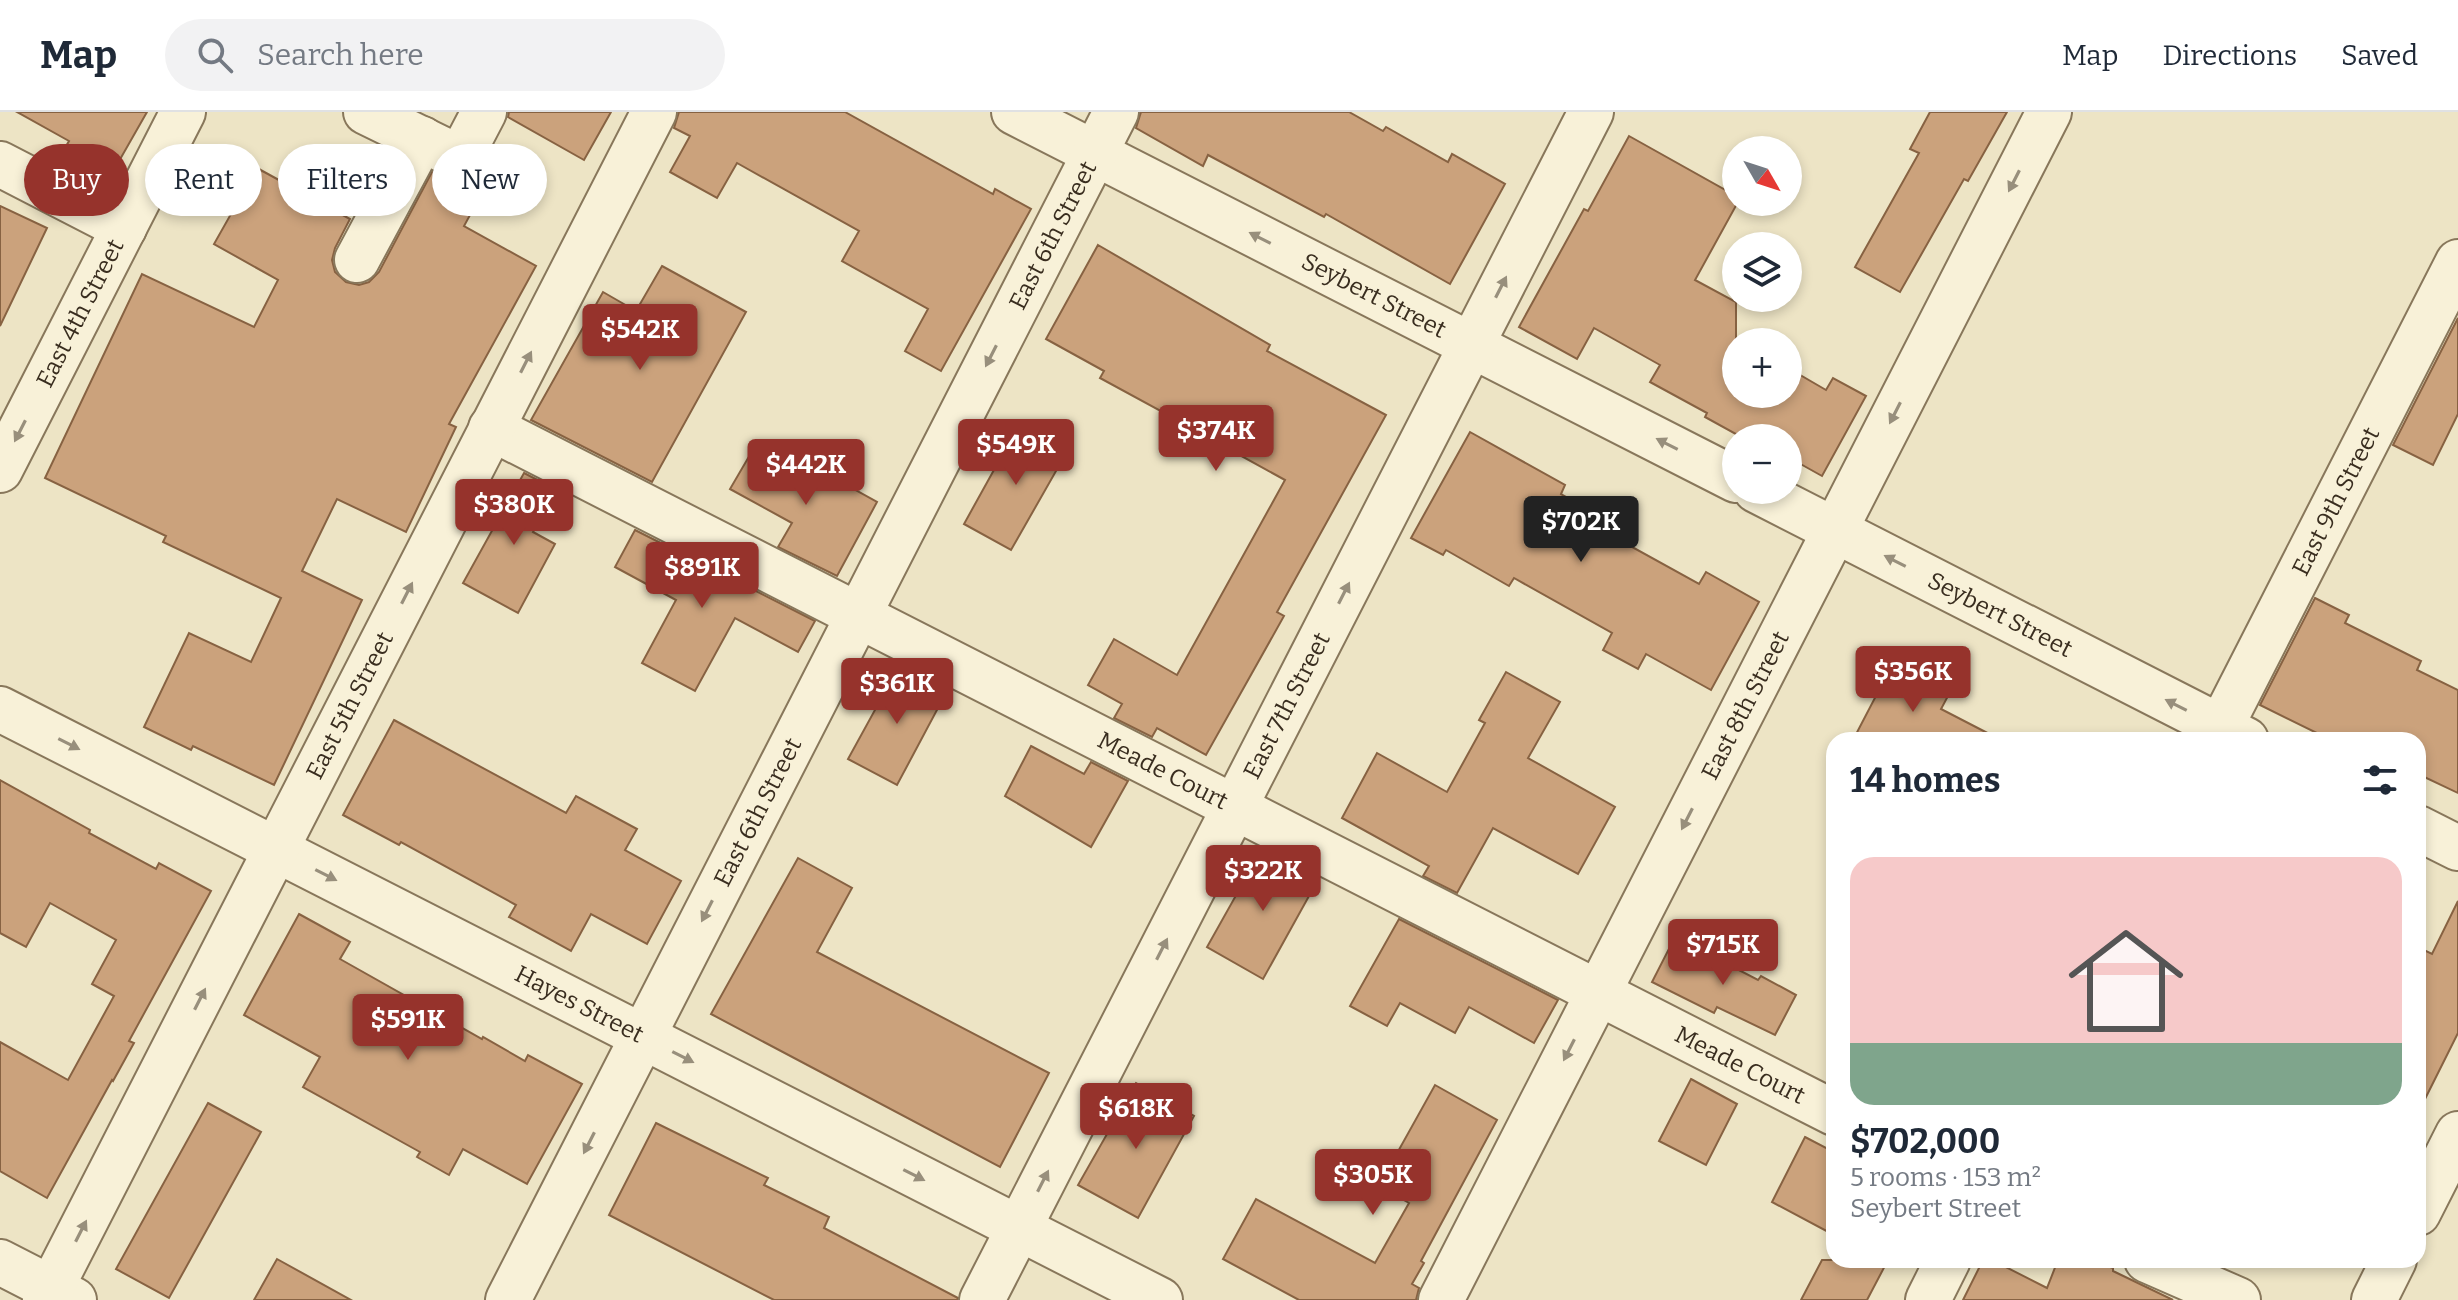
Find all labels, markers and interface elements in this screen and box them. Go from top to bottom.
search box [165,19,725,91]
text: Map [40,32,117,78]
icon: search [193,33,237,77]
text: Search here [257,37,424,73]
text: Map [2062,39,2118,72]
text: Directions [2162,39,2297,72]
text: Saved [2341,39,2418,72]
north arrow [1722,136,1802,216]
map controls [1722,136,1802,504]
chip: Buy [24,144,129,216]
chip: Rent [145,144,262,216]
chip: Filters [278,144,416,216]
chip: New [432,144,547,216]
street label: East 6th Street [1003,156,1103,314]
one-way arrow [2007,170,2020,193]
one-way arrow [1249,231,1272,244]
button: layers [1722,232,1802,312]
street label: East 4th Street [31,234,130,392]
street label: Seybert Street [1297,247,1451,344]
one-way arrow [1493,276,1507,298]
pin: $542K [584,304,696,372]
text: $542K [600,314,680,345]
button: + [1722,328,1802,408]
one-way arrow [985,344,998,367]
one-way arrow [519,350,532,373]
one-way arrow [1889,401,1902,424]
pin: $374K [1160,405,1272,473]
text: $374K [1177,415,1255,446]
one-way arrow [14,419,27,442]
pin: $549K [960,419,1072,487]
street label: East 9th Street [2286,422,2385,580]
button: − [1722,424,1802,504]
text: $549K [976,429,1056,460]
one-way arrow [1655,438,1678,451]
pin: $442K [750,439,862,507]
text: $442K [765,449,847,480]
pin: $380K [458,479,570,547]
text: $380K [473,489,555,520]
pin: $702K [1525,496,1637,564]
text: $702K [1542,506,1620,537]
pin: $891K [646,542,758,610]
text: $891K [664,552,740,583]
one-way arrow [1883,554,1906,568]
street label: Seybert Street [1923,566,2077,663]
one-way arrow [401,582,414,605]
one-way arrow [1338,582,1351,605]
street label: East 8th Street [1696,626,1795,784]
street label: East 5th Street [300,627,399,784]
street label: East 7th Street [1238,627,1336,783]
pin: $356K [1857,646,1969,714]
text: $356K [1874,656,1952,687]
pin: $361K [841,658,953,726]
text: $361K [859,668,935,699]
one-way arrow [2165,698,2188,711]
street label: Meade Court [1093,726,1233,816]
street label: East 6th Street [708,733,807,891]
one-way arrow [58,738,81,751]
icon: filters [2358,758,2402,802]
text: 14 homes [1850,760,2001,801]
one-way arrow [1681,807,1694,830]
pin: $322K [1207,845,1319,913]
text: $322K [1224,855,1302,886]
one-way arrow [315,869,338,882]
one-way arrow [700,900,714,923]
icon: home [2054,909,2198,1053]
pin: $715K [1667,919,1779,987]
text: $715K [1686,929,1760,960]
one-way arrow [1155,938,1169,961]
street label: Hayes Street [510,960,648,1049]
one-way arrow [193,988,206,1011]
pin: $591K [352,994,464,1062]
text: $591K [370,1004,446,1035]
street label: Meade Court [1670,1020,1810,1110]
one-way arrow [1562,1039,1576,1062]
one-way arrow [671,1050,694,1063]
pin: $618K [1080,1083,1192,1151]
text: $618K [1098,1093,1174,1124]
text: $702,000 [1850,1121,2000,1162]
one-way arrow [582,1131,595,1154]
pin: $305K [1317,1149,1429,1217]
text: $305K [1333,1159,1413,1190]
text: 5 rooms · 153 m² [1850,1162,2041,1193]
one-way arrow [903,1168,926,1181]
one-way arrow [1037,1169,1050,1192]
text: Seybert Street [1850,1193,2021,1224]
one-way arrow [74,1219,88,1242]

